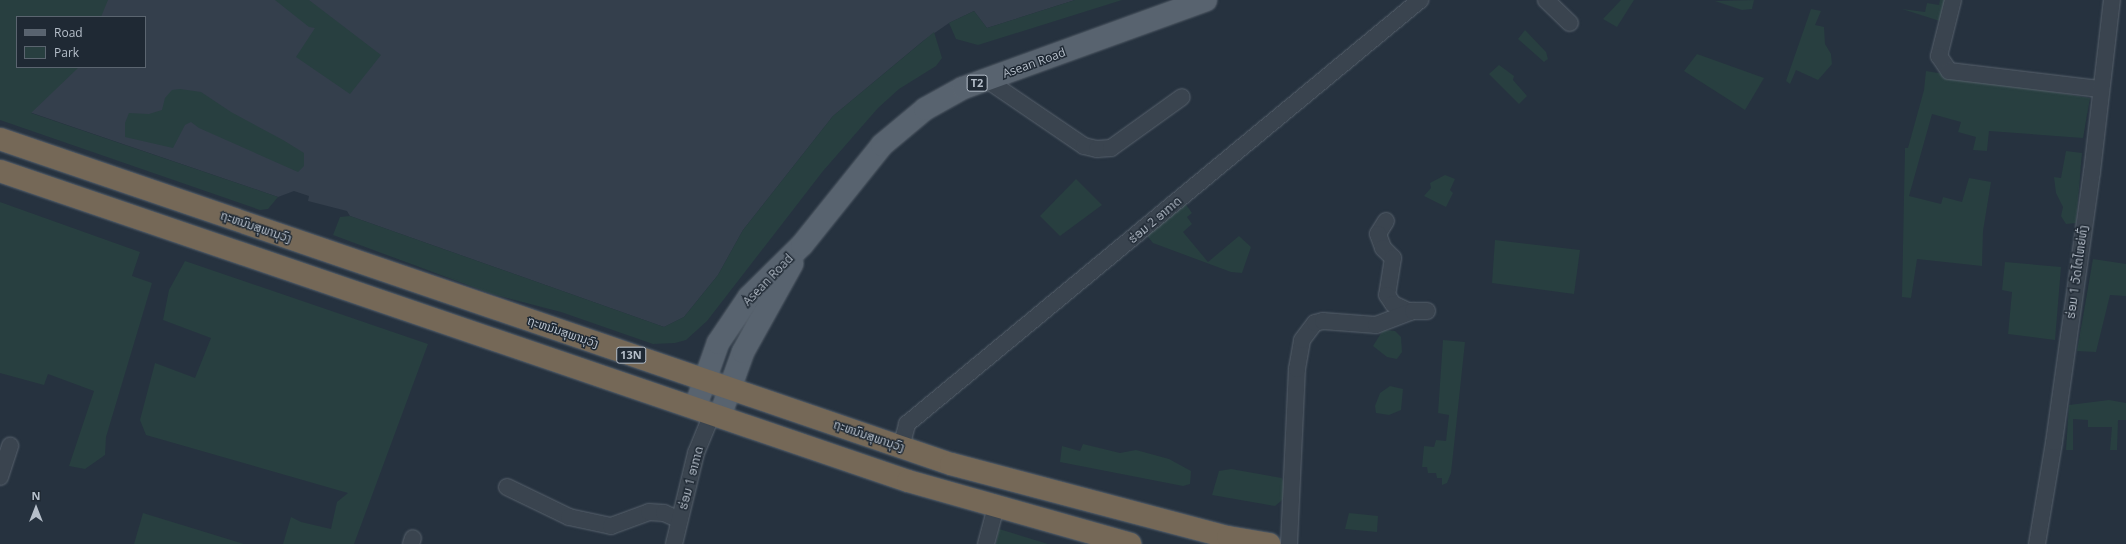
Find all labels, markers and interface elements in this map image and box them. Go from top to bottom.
legend [16,16,146,68]
text: Road [54,24,83,41]
text: Park [54,44,79,61]
street label: Asean Road [1001,45,1067,81]
road number: T2 [966,74,988,92]
street label: ຮ່ອມ 2 ອາກາດ [1125,194,1185,246]
street label: ຖະຫນົນສຸພານຸວົງ [218,208,294,246]
street label: ຮ່ອມ 1 ວັດໄຕໄຫຍ່ທົ່ງ [2063,224,2091,320]
street label: Asean Road [740,251,796,309]
street label: ຖະຫນົນສຸພານຸວົງ [525,313,601,351]
road number: 13N [616,346,646,364]
street label: ຖະຫນົນສຸພານຸວົງ [831,417,907,455]
street label: ຮ່ອມ 1 ອາກາດ [676,445,706,511]
north arrow [16,488,56,528]
text: N [32,488,40,503]

